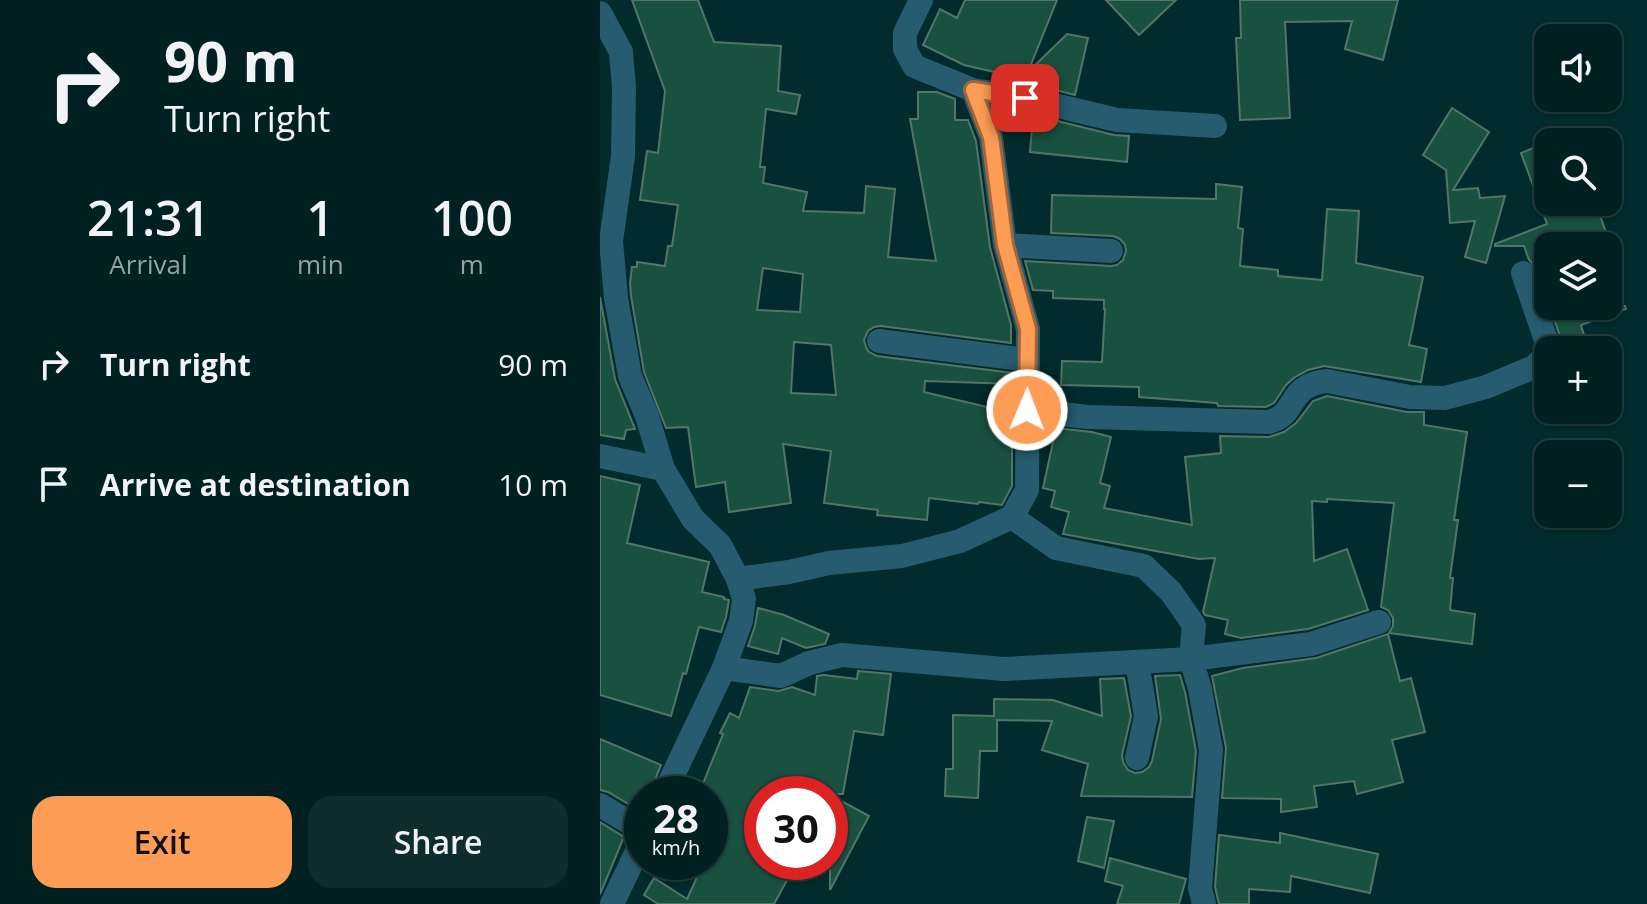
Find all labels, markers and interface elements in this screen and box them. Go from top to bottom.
text: 90 m [164,22,298,98]
map controls [1534,24,1622,528]
button: sound [1534,24,1622,112]
icon: right [32,32,136,136]
pin [991,64,1059,132]
icon: arrive [1003,76,1047,120]
text: Turn right [164,94,330,143]
button: search [1534,128,1622,216]
text: 21:31 [87,185,210,250]
text: 1 [307,185,334,250]
text: 100 [431,185,513,250]
button: layers [1534,232,1622,320]
text: Arrival [109,246,188,282]
text: min [297,246,344,282]
text: m [460,246,484,282]
button: + [1534,336,1622,424]
icon: right [32,342,76,386]
text: Turn right [100,344,251,385]
text: 90 m [498,344,568,385]
position arrow [985,368,1069,452]
button: − [1534,440,1622,528]
icon: arrive [32,462,76,506]
text: Arrive at destination [100,464,411,505]
text: 10 m [498,464,568,505]
speed limit sign: 30 [744,776,848,880]
text: 28 [653,790,699,845]
button: Exit [32,796,292,888]
button: Share [308,796,568,888]
text: km/h [652,834,700,861]

